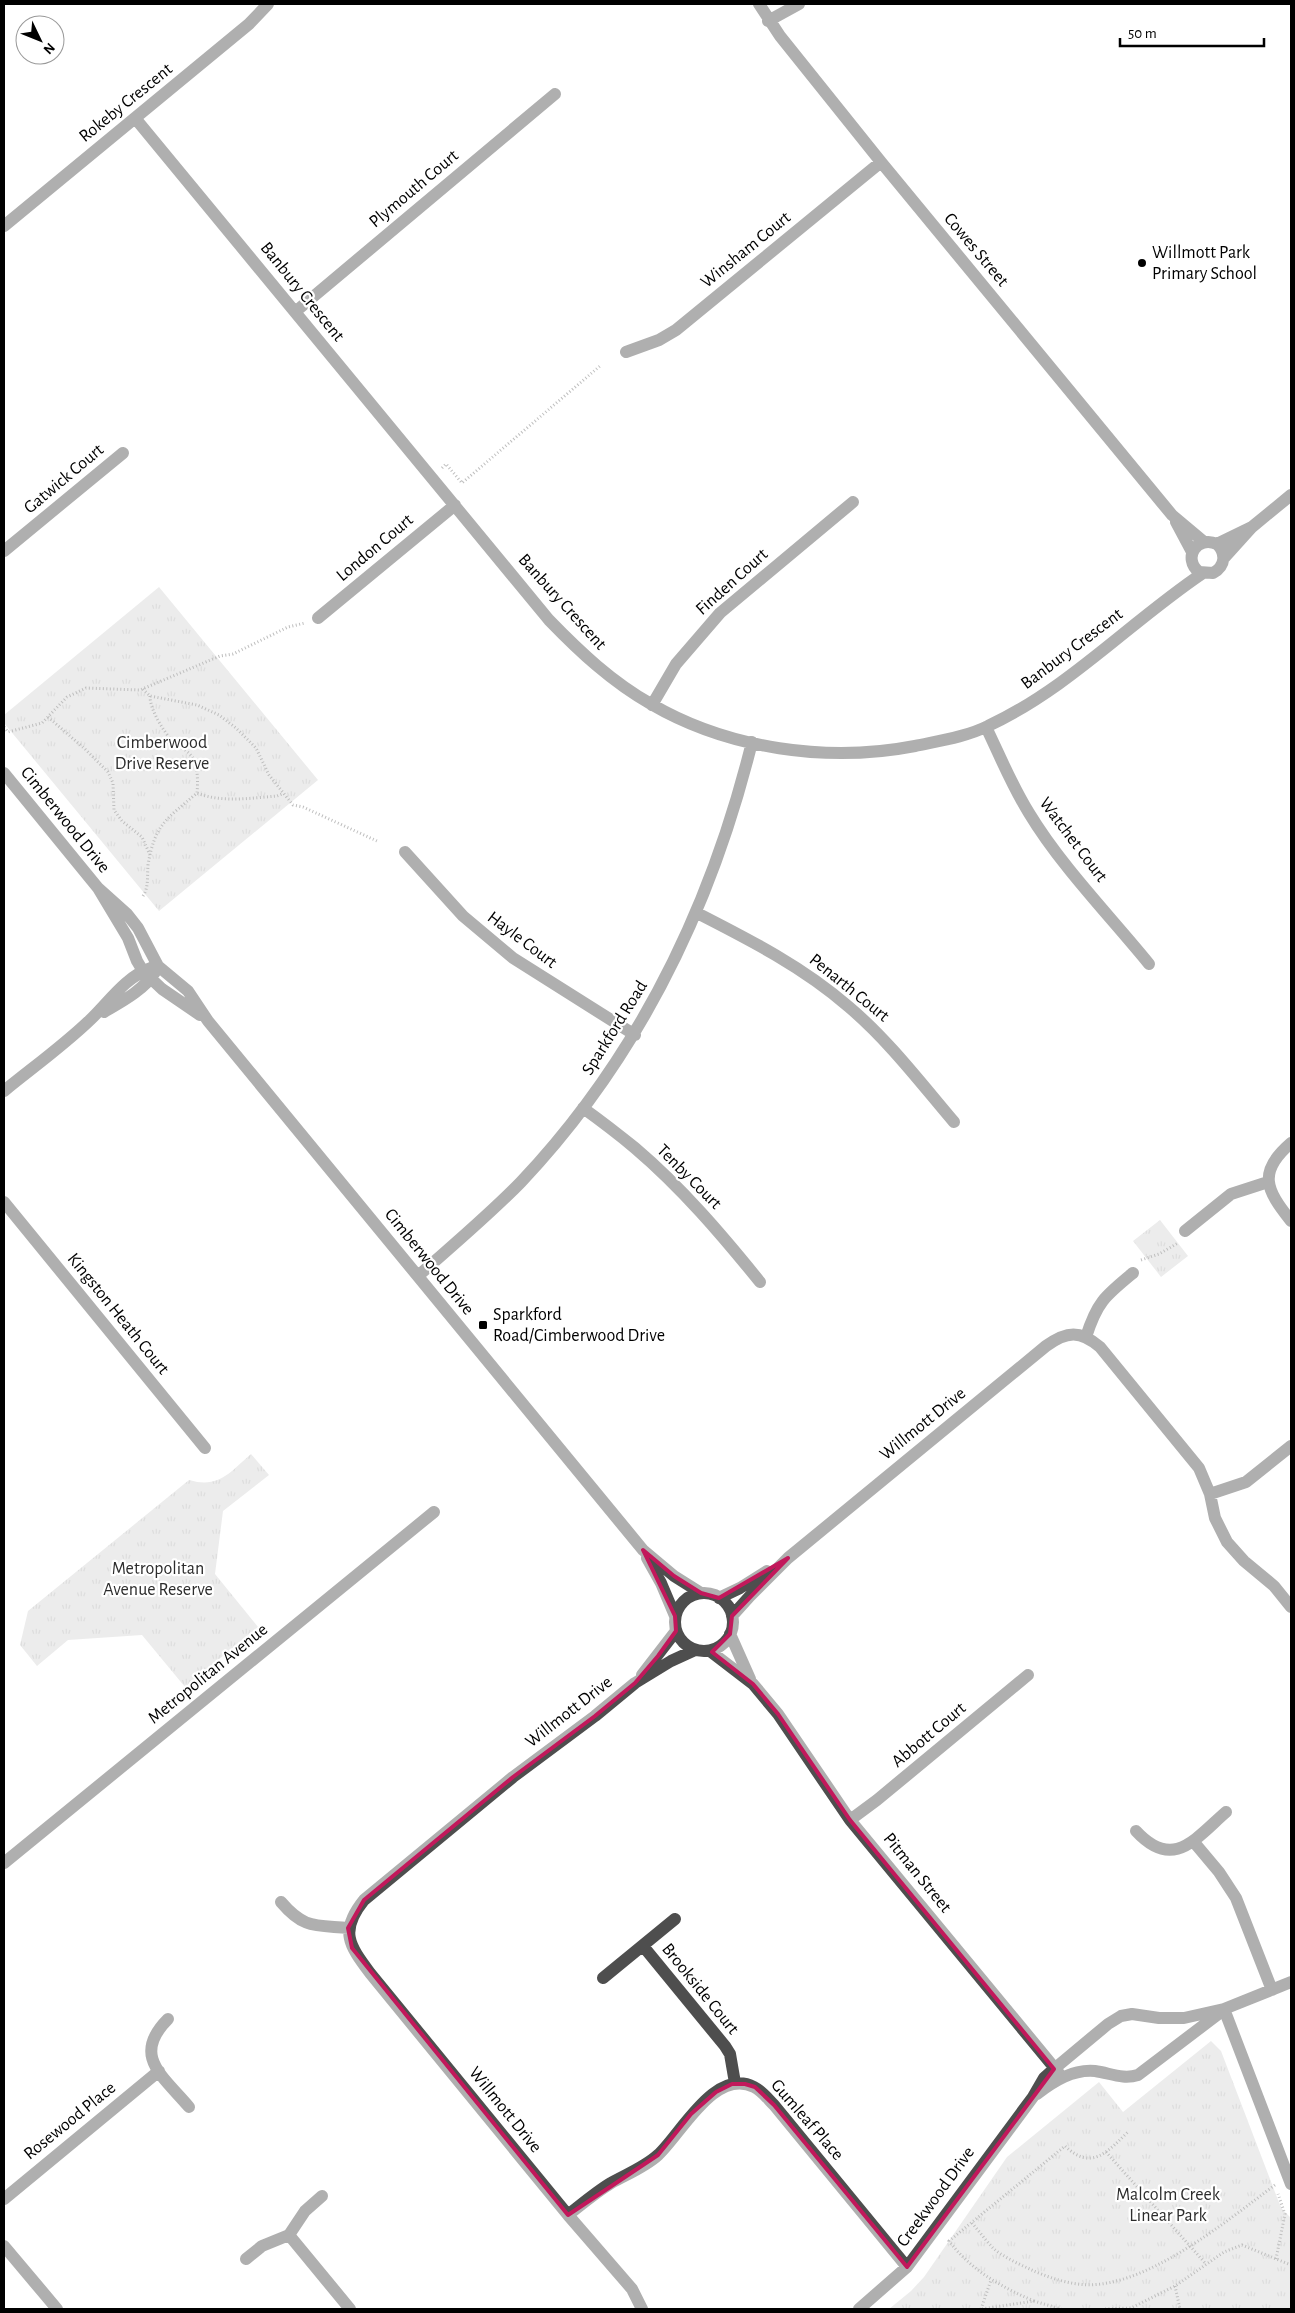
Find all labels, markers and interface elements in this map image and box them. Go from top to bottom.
north arrow [15,15,65,65]
scale bar [1120,15,1264,47]
text: 50 m [1128,26,1157,41]
text: N [40,40,57,57]
street label: Rokeby Crescent [76,60,176,146]
street label: Plymouth Court [366,146,462,231]
street label: Winsham Court [698,208,794,291]
street label: Cowes Street [940,210,1012,290]
street label: Banbury Crescent [257,239,348,345]
place label: Willmott Park Primary School [1152,244,1257,283]
marker: Willmott Park Primary School [1136,257,1148,269]
street label: Gatwick Court [21,441,107,517]
street label: London Court [333,511,417,585]
street label: Finden Court [693,545,772,619]
street label: Banbury Crescent [514,551,610,654]
street label: Banbury Crescent [1018,605,1126,693]
park label: Cimberwood Drive Reserve [115,734,209,773]
street label: Cimberwood Drive [17,763,113,877]
street label: Watchet Court [1036,794,1111,886]
street label: Hayle Court [484,908,560,972]
street label: Penarth Court [806,951,892,1026]
street label: Sparkford Road [579,978,651,1078]
street label: Tenby Court [653,1141,725,1213]
street label: Cimberwood Drive [381,1205,477,1319]
street label: Kingston Heath Court [64,1250,172,1378]
place label: Sparkford Road/Cimberwood Drive [493,1306,665,1345]
marker: Sparkford Road/Cimberwood Drive [477,1319,489,1331]
street label: Willmott Drive [877,1384,969,1464]
park label: Metropolitan Avenue Reserve [103,1560,213,1599]
street label: Metropolitan Avenue [145,1620,271,1728]
street label: Willmott Drive [522,1673,616,1751]
street label: Abbott Court [889,1699,970,1771]
street label: Pitman Street [880,1830,955,1916]
street label: Brookside Court [658,1940,742,2038]
street label: Willmott Drive [465,2064,545,2156]
street label: Gumleaf Place [767,2076,847,2164]
street label: Rosewood Place [21,2079,119,2163]
street label: Creekwood Drive [894,2144,978,2250]
park label: Malcolm Creek Linear Park [1116,2186,1221,2225]

